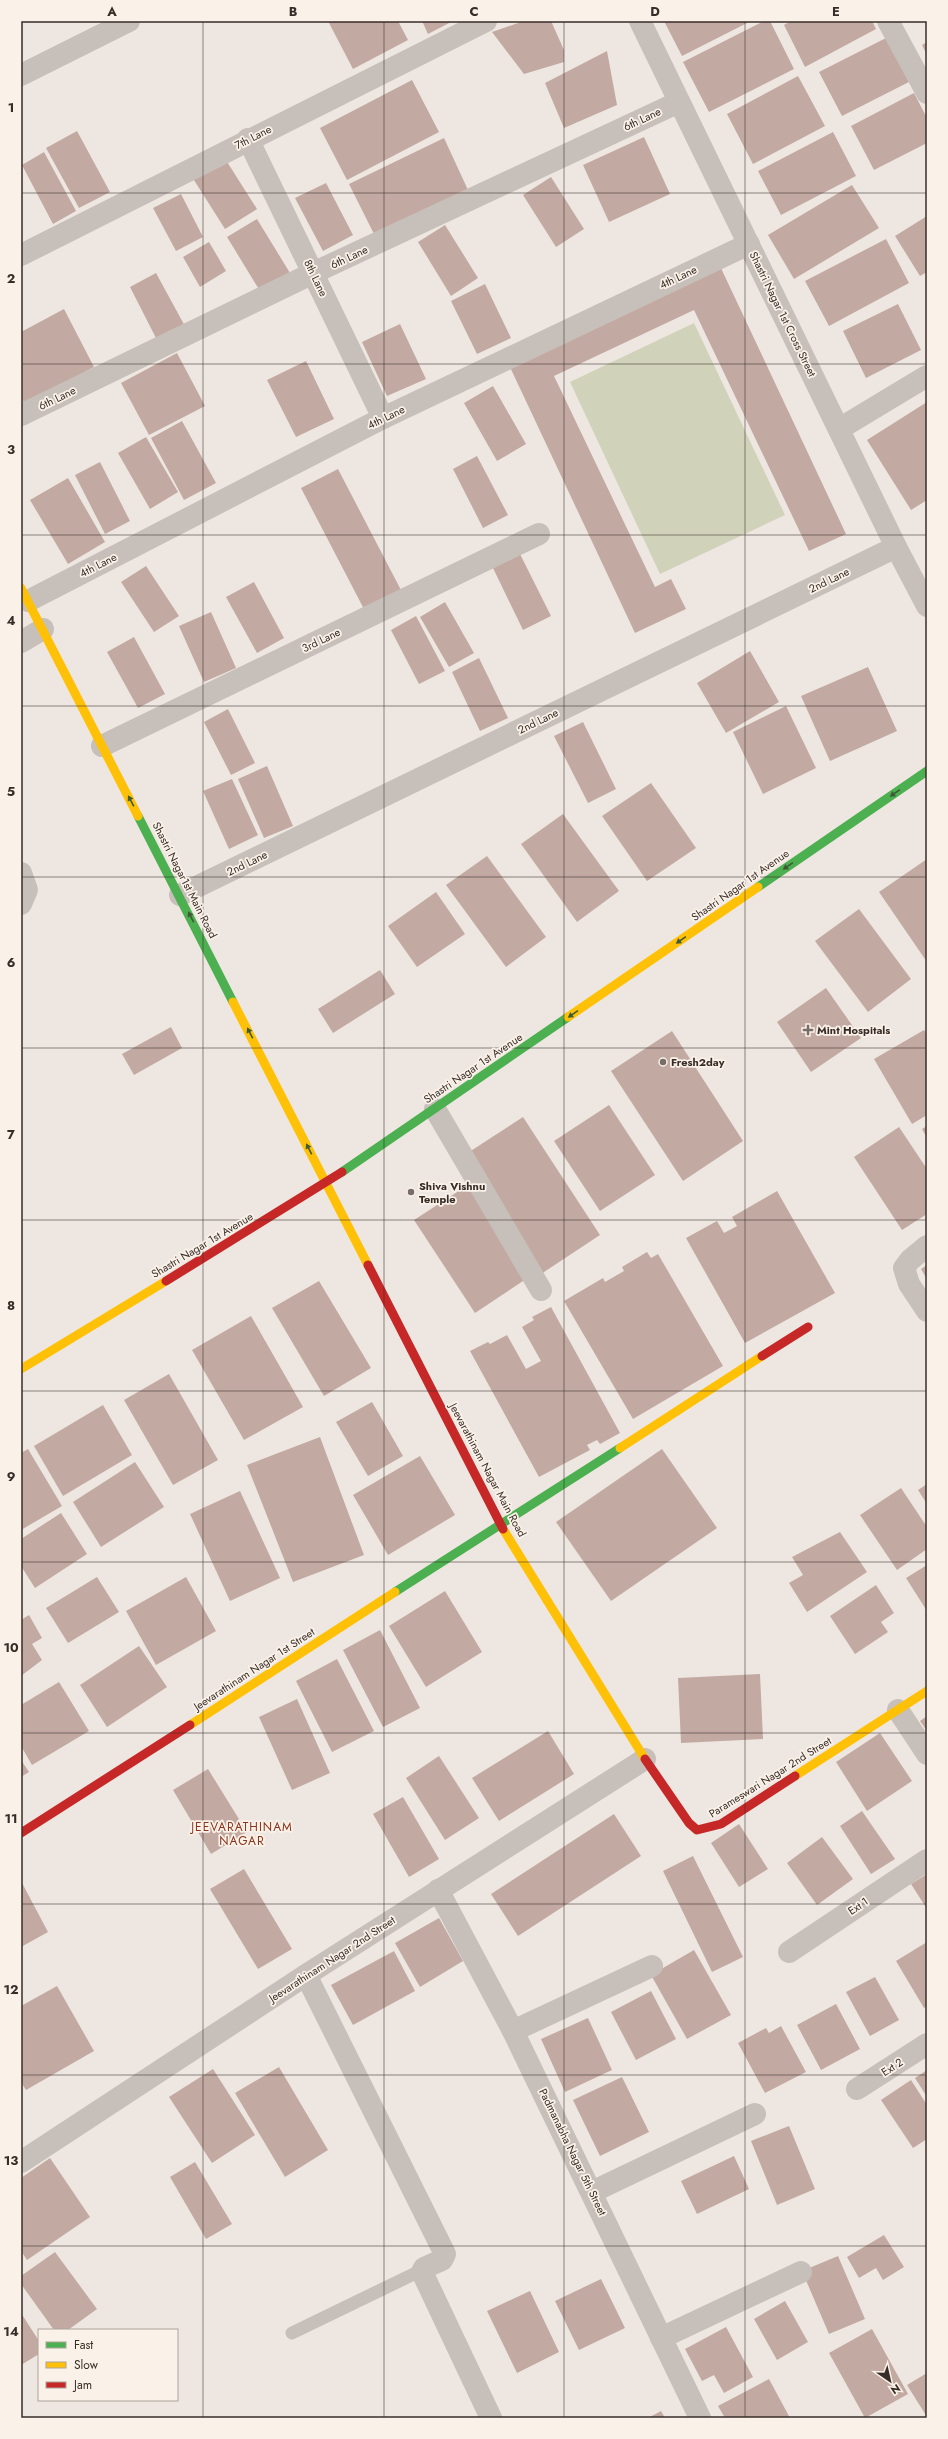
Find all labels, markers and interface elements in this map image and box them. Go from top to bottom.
text: A [106,2,117,21]
text: B [289,2,298,21]
text: C [469,2,479,21]
text: D [650,2,660,21]
text: E [832,2,840,21]
text: 1 [8,98,14,117]
street label: 6th Lane [621,103,664,135]
street label: 7th Lane [232,121,274,153]
street label: 6th Lane [328,241,371,273]
street label: Shastri Nagar 1st Cross Street [746,249,820,380]
street label: 8th Lane [300,257,332,300]
street label: 4th Lane [657,261,700,293]
text: 2 [7,269,15,288]
street label: 6th Lane [36,382,79,414]
street label: 4th Lane [365,401,408,433]
text: 3 [7,440,15,459]
street label: 4th Lane [77,549,120,581]
street label: 2nd Lane [806,563,852,597]
text: 4 [6,611,16,630]
street label: 3rd Lane [299,624,343,656]
street label: 2nd Lane [515,704,561,738]
text: 5 [7,782,15,801]
one-way arrow [890,789,900,797]
one-way arrow [128,796,134,807]
street label: Shastri Nagar1st Main Road [149,819,221,941]
street label: Shastri Nagar 1st Avenue [688,845,792,925]
street label: 2nd Lane [224,846,270,880]
one-way arrow [782,862,793,870]
one-way arrow [188,911,194,923]
one-way arrow [675,936,686,944]
text: 6 [7,953,16,972]
one-way arrow [568,1010,579,1018]
place label: Mint Hospitals [817,1022,890,1038]
marker: Mint Hospitals [802,1024,814,1036]
one-way arrow [247,1027,253,1038]
street label: Shastri Nagar 1st Avenue [420,1029,526,1107]
place label: Fresh2day [671,1054,725,1070]
marker: Fresh2day [658,1057,668,1067]
text: 7 [7,1125,15,1144]
one-way arrow [306,1143,312,1154]
place label: Shiva Vishnu Temple [419,1178,485,1207]
marker: Shiva Vishnu Temple [406,1187,416,1197]
street label: Shastri Nagar 1st Avenue [148,1208,256,1282]
text: 8 [7,1296,15,1315]
street label: Jeevarathinam Nagar Main Road [445,1398,530,1540]
text: 9 [7,1467,16,1486]
street label: Jeevarathinam Nagar 1st Street [189,1624,318,1715]
text: 10 [3,1638,19,1657]
street label: Parameswari Nagar 2nd Street [706,1732,835,1821]
text: 11 [4,1809,18,1828]
district label: JEEVARATHINAM NAGAR [189,1818,293,1850]
street label: Ext 1 [845,1893,871,1919]
street label: Jeevarathinam Nagar 2nd Street [264,1912,399,2007]
text: 12 [3,1980,19,1999]
street label: Ext 2 [878,2054,906,2080]
street label: Padmanabha Nagar 5th Street [535,2086,611,2218]
text: 13 [4,2151,18,2170]
text: 14 [3,2322,19,2341]
legend [38,2329,178,2401]
text: Fast [74,2336,93,2354]
text: Slow [74,2356,99,2374]
north arrow [870,2361,910,2401]
text: Jam [72,2376,92,2394]
text: N [887,2380,904,2398]

